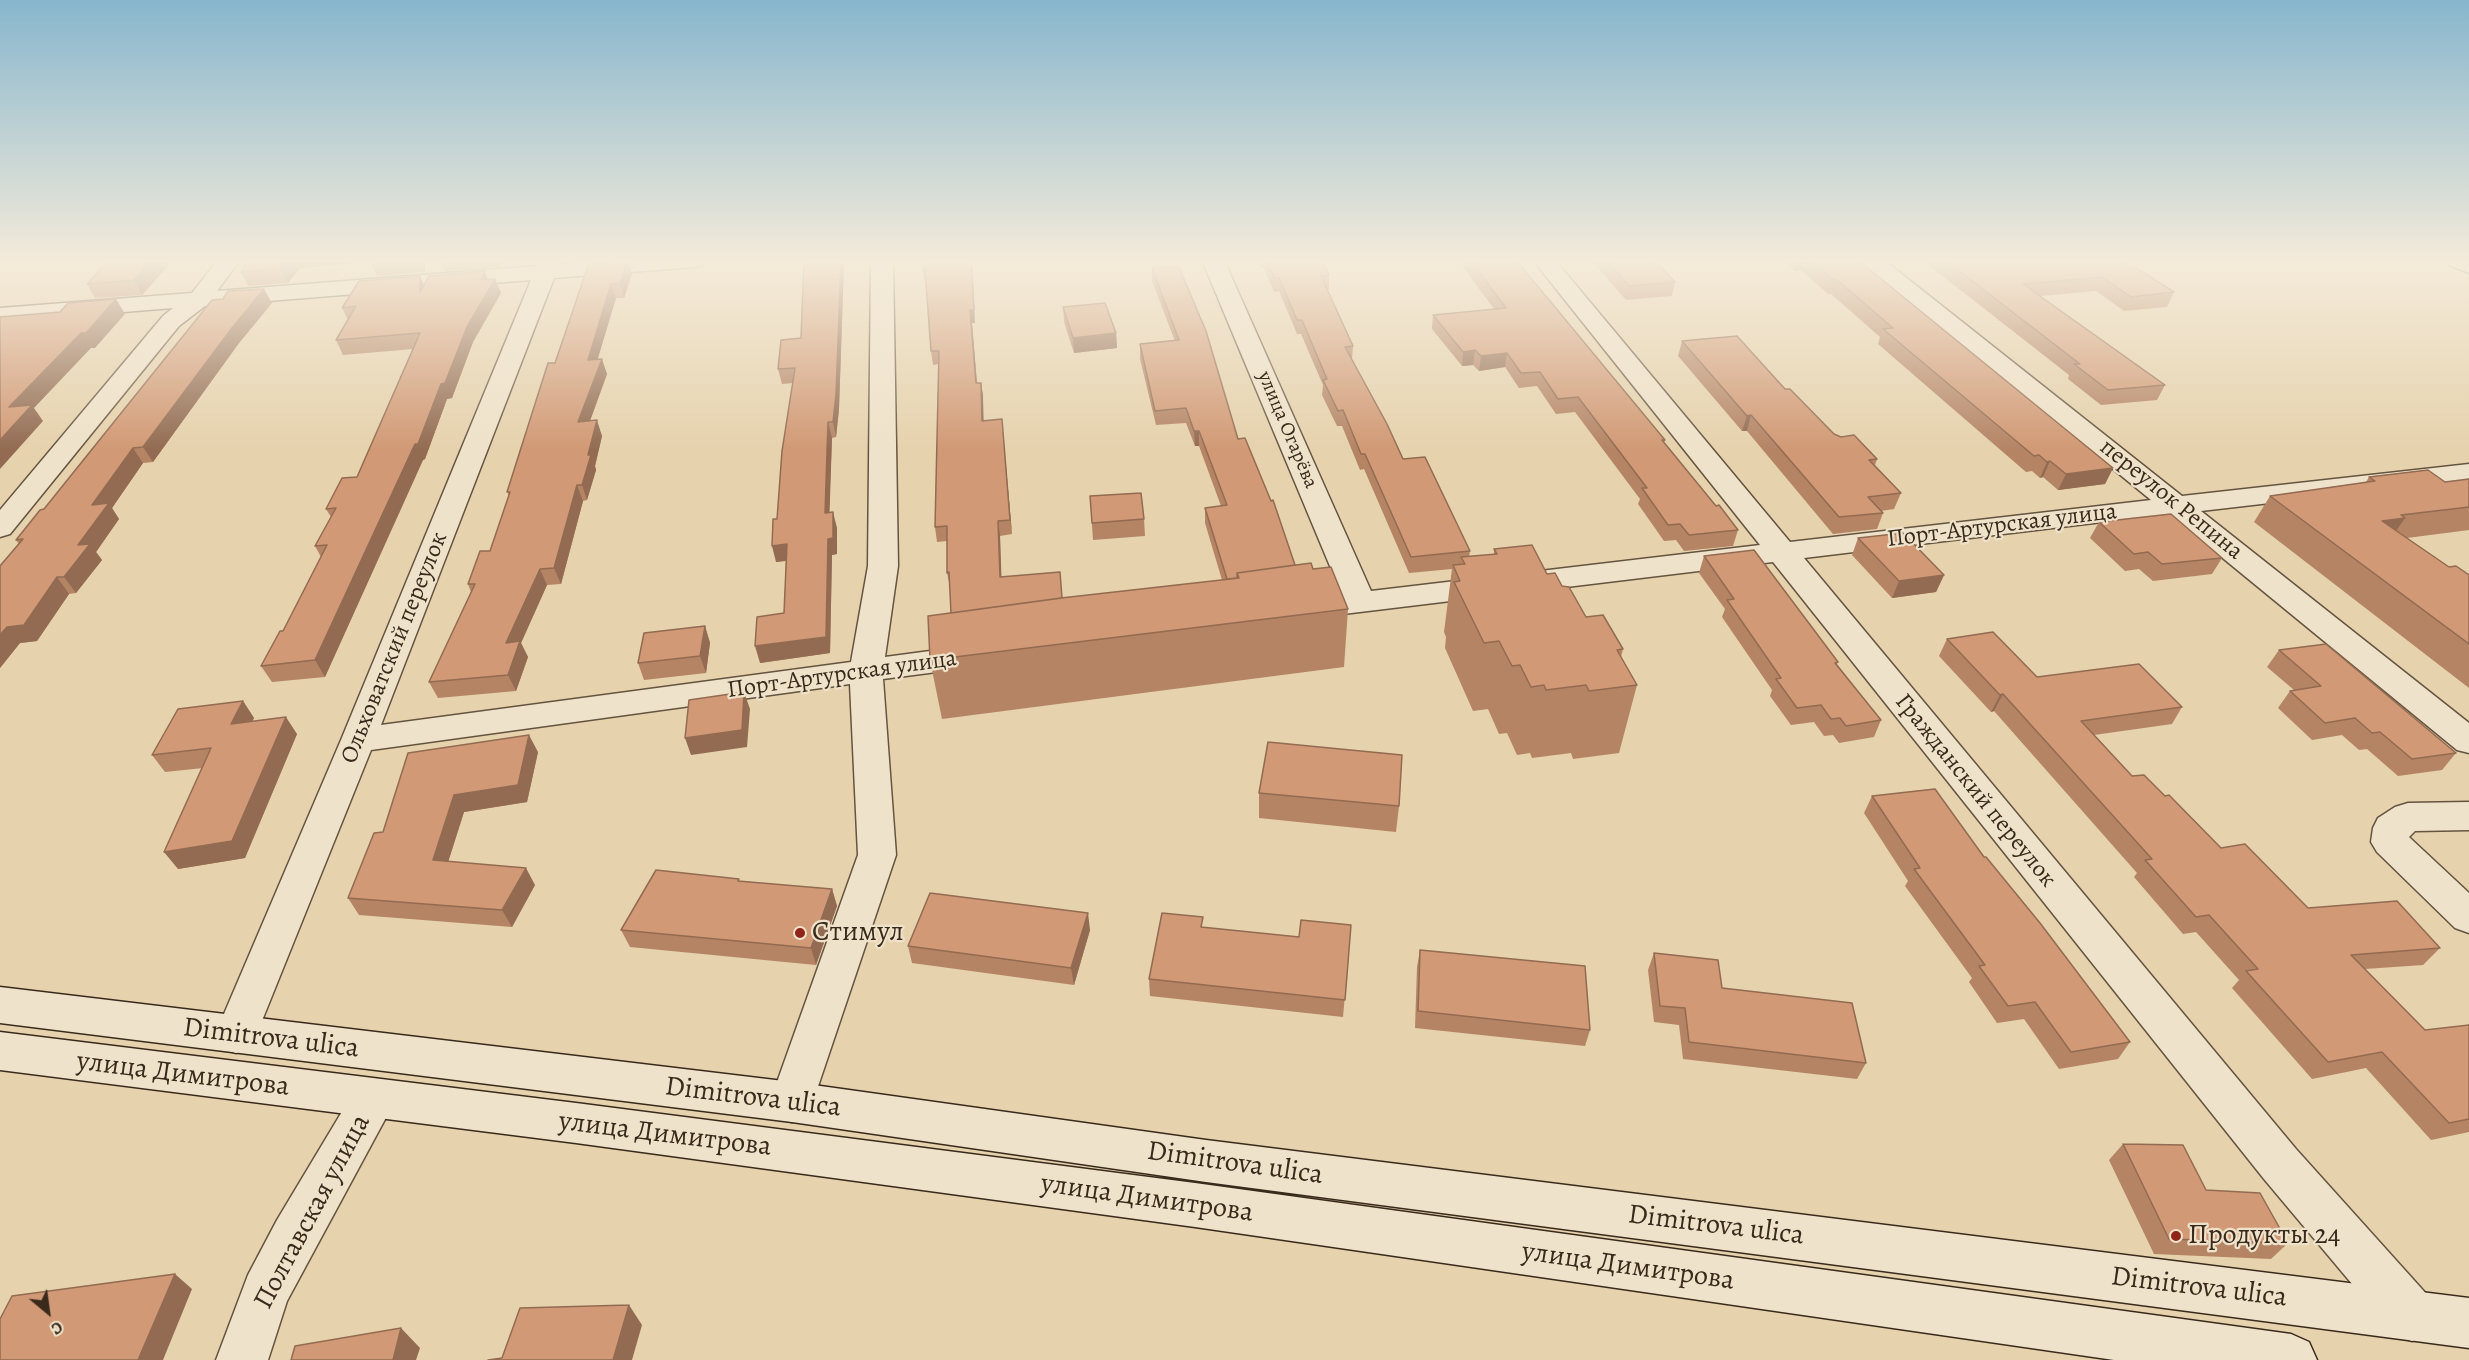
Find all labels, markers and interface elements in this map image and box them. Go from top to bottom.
street label: улица Огарёва [1252,368,1322,492]
street label: переулок Репина [2094,433,2248,567]
street label: Порт-Артурская улица [1885,498,2119,554]
street label: Ольховатский переулок [335,528,455,768]
street label: Порт-Артурская улица [725,645,959,705]
street label: Гражданский переулок [1888,688,2062,894]
place label: Стимул [812,916,904,950]
marker: Стимул [793,926,807,940]
street label: Dimitrova ulica [181,1012,361,1066]
street label: улица Димитрова [75,1045,291,1105]
street label: Dimitrova ulica [663,1071,843,1125]
street label: улица Димитрова [557,1105,773,1165]
street label: Полтавская улица [248,1109,378,1315]
street label: Dimitrova ulica [1145,1135,1325,1193]
street label: улица Димитрова [1039,1167,1255,1231]
street label: Dimitrova ulica [1626,1199,1806,1253]
place label: Продукты 24 [2188,1219,2340,1253]
marker: Продукты 24 [2169,1229,2183,1243]
street label: улица Димитрова [1520,1235,1736,1299]
street label: Dimitrova ulica [2109,1261,2289,1315]
north arrow [18,1282,78,1342]
text: С [47,1316,66,1340]

